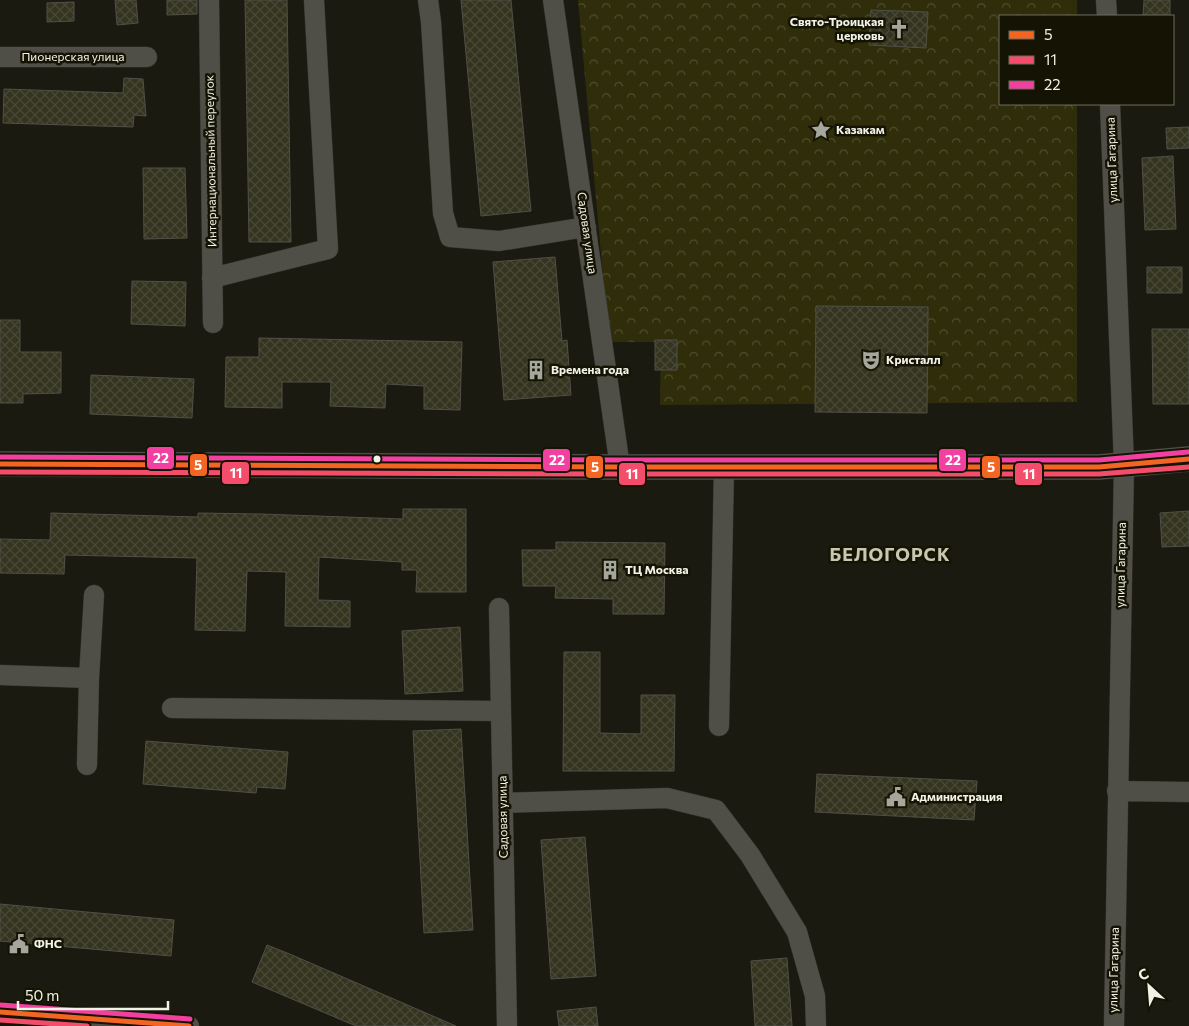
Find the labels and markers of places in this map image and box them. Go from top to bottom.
place label: Свято-Троицкая церковь [790,14,885,42]
church icon: Свято-Троицкая церковь [888,18,910,40]
place icon: Казакам [810,119,832,141]
place label: Казакам [836,122,885,136]
theatre icon: Кристалл [860,349,882,371]
place label: Кристалл [886,352,941,366]
building icon: Времена года [525,359,547,381]
place label: Времена года [551,362,629,376]
unlabelled marker [372,454,382,464]
building icon: ТЦ Москва [599,559,621,581]
place label: ТЦ Москва [625,562,689,576]
public building icon: Администрация [885,786,907,808]
place label: Администрация [911,789,1003,803]
public building icon: ФНС [8,933,30,955]
place label: ФНС [34,936,62,950]

